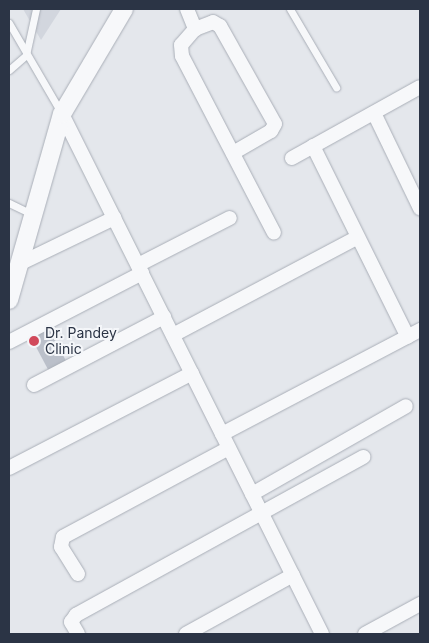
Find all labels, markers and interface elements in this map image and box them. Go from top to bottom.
place label: Dr. Pandey Clinic [45,325,117,358]
marker: Dr. Pandey Clinic [27,334,41,348]

